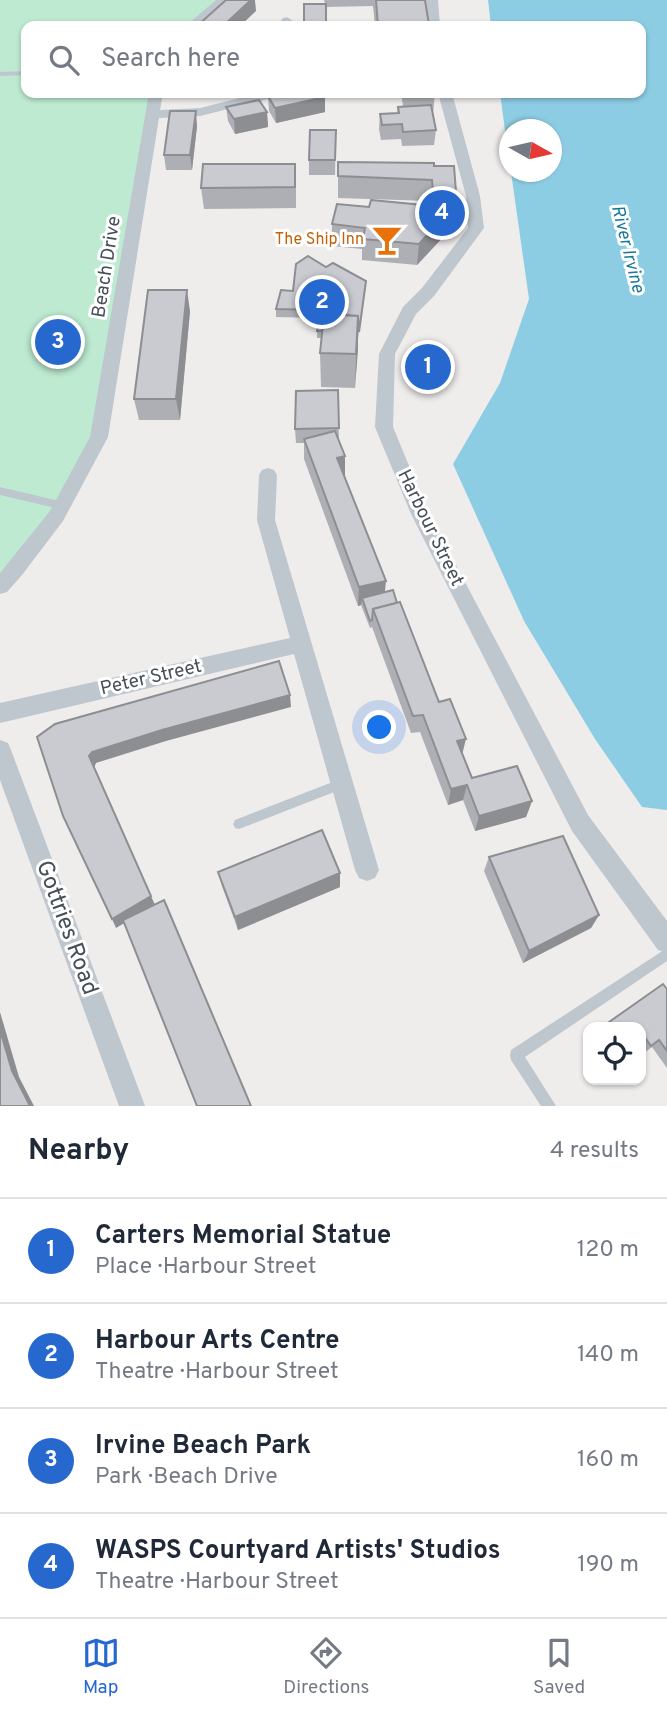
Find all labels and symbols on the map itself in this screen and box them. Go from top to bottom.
north arrow [499,119,562,182]
pin: 4 [419,187,465,239]
water label: River Irvine [605,203,649,296]
street label: Beach Drive [87,214,127,320]
bar icon: The Ship Inn [370,223,404,257]
place label: The Ship Inn [275,230,364,250]
pin: 2 [299,276,345,328]
pin: 3 [35,316,81,368]
pin: 1 [405,341,451,393]
street label: Harbour Street [391,466,469,590]
street label: Peter Street [98,655,204,701]
your location [362,710,396,744]
street label: Gottries Road [28,857,104,999]

